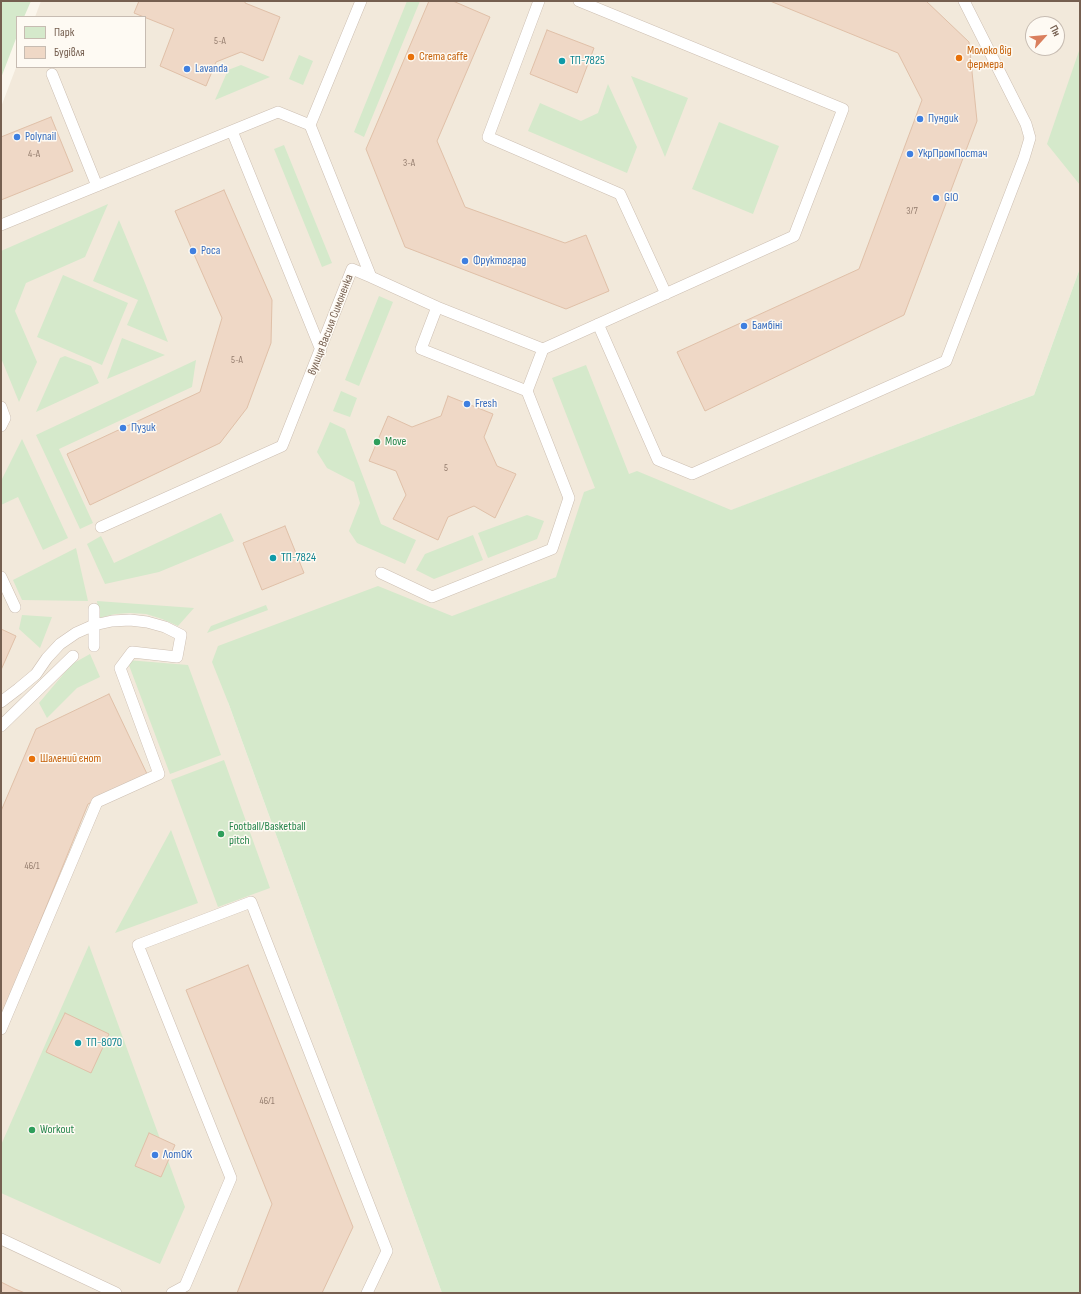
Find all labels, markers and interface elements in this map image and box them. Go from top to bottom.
legend [16,16,146,68]
north arrow [1025,16,1065,56]
text: Пн [1047,23,1063,38]
text: Парк [54,25,74,40]
house number: 5-А [214,35,226,47]
place label: Молоко від фермера [967,44,1012,72]
text: Будівля [54,45,85,60]
place label: Crema caffe [419,50,468,64]
marker: Crema caffe [406,52,416,62]
marker: Молоко від фермера [954,53,964,63]
place label: ТП-7825 [570,54,605,68]
marker: ТП-7825 [557,56,567,66]
place label: Lavanda [195,62,228,76]
marker: Lavanda [182,64,192,74]
place label: Пундик [928,112,958,126]
marker: Пундик [915,114,925,124]
place label: Polynail [25,130,56,144]
marker: Polynail [12,132,22,142]
place label: УкрПромПостач [918,147,987,161]
house number: 4-А [28,148,40,160]
marker: УкрПромПостач [905,149,915,159]
house number: 3-А [403,157,415,169]
place label: GIO [944,191,958,205]
marker: GIO [931,193,941,203]
house number: 3/7 [906,205,918,217]
place label: Роса [201,244,220,258]
marker: Роса [188,246,198,256]
place label: Фруктоград [473,254,526,268]
marker: Фруктоград [460,256,470,266]
street label: вулиця Василя Симоненка [305,273,357,377]
place label: Бамбіні [752,319,782,333]
marker: Бамбіні [739,321,749,331]
house number: 5-А [231,354,243,366]
place label: Fresh [475,397,497,411]
marker: Fresh [462,399,472,409]
place label: Пузик [131,421,156,435]
marker: Пузик [118,423,128,433]
place label: Move [385,435,406,449]
marker: Move [372,437,382,447]
house number: 5 [444,462,448,474]
place label: ТП-7824 [281,551,316,565]
marker: ТП-7824 [268,553,278,563]
place label: Шалений єнот [40,752,101,766]
marker: Шалений єнот [27,754,37,764]
place label: Football/Basketball pitch [229,820,306,848]
marker: Football/Basketball pitch [216,829,226,839]
house number: 46/1 [25,860,39,872]
place label: ТП-8070 [86,1036,122,1050]
marker: ТП-8070 [73,1038,83,1048]
house number: 46/1 [260,1095,274,1107]
place label: Workout [40,1123,74,1137]
marker: Workout [27,1125,37,1135]
place label: ЛотОК [163,1148,192,1162]
marker: ЛотОК [150,1150,160,1160]

